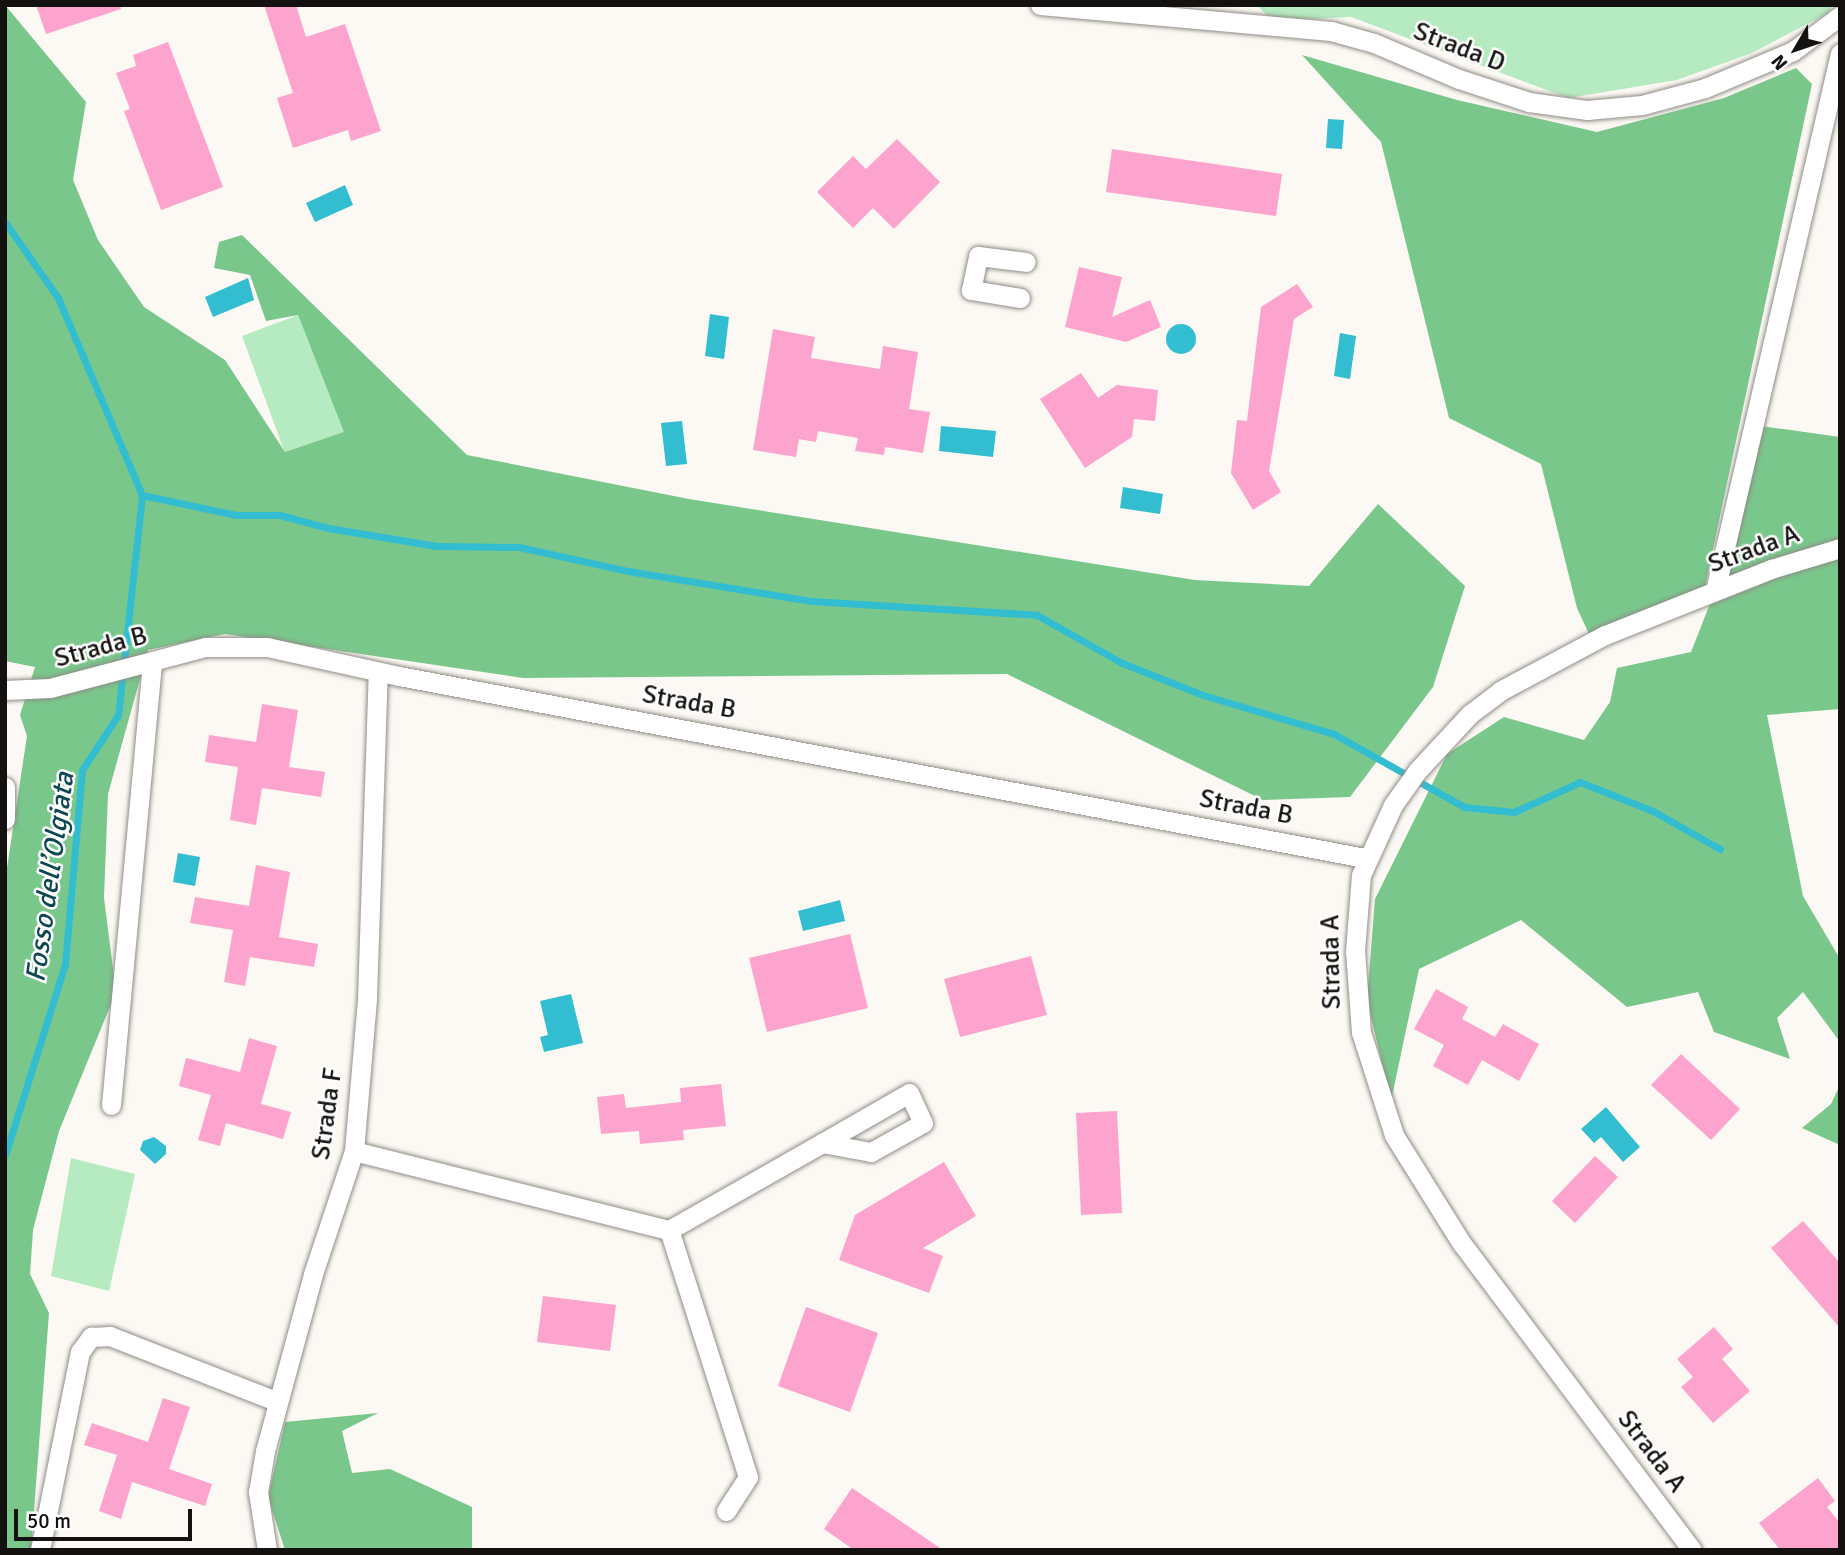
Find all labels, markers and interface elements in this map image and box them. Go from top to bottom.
north arrow [1761,14,1831,84]
street label: Strada D [1409,16,1509,80]
text: N [1766,50,1793,75]
street label: Strada A [1704,519,1804,581]
street label: Strada B [51,621,151,675]
street label: Strada B [640,679,738,727]
water label: Fosso dell’Olgiata [19,770,81,984]
street label: Strada B [1197,784,1295,832]
street label: Strada A [1316,914,1348,1010]
street label: Strada F [306,1066,350,1162]
street label: Strada A [1610,1405,1692,1499]
scale bar [18,1496,196,1540]
text: 50 m [27,1508,71,1534]

